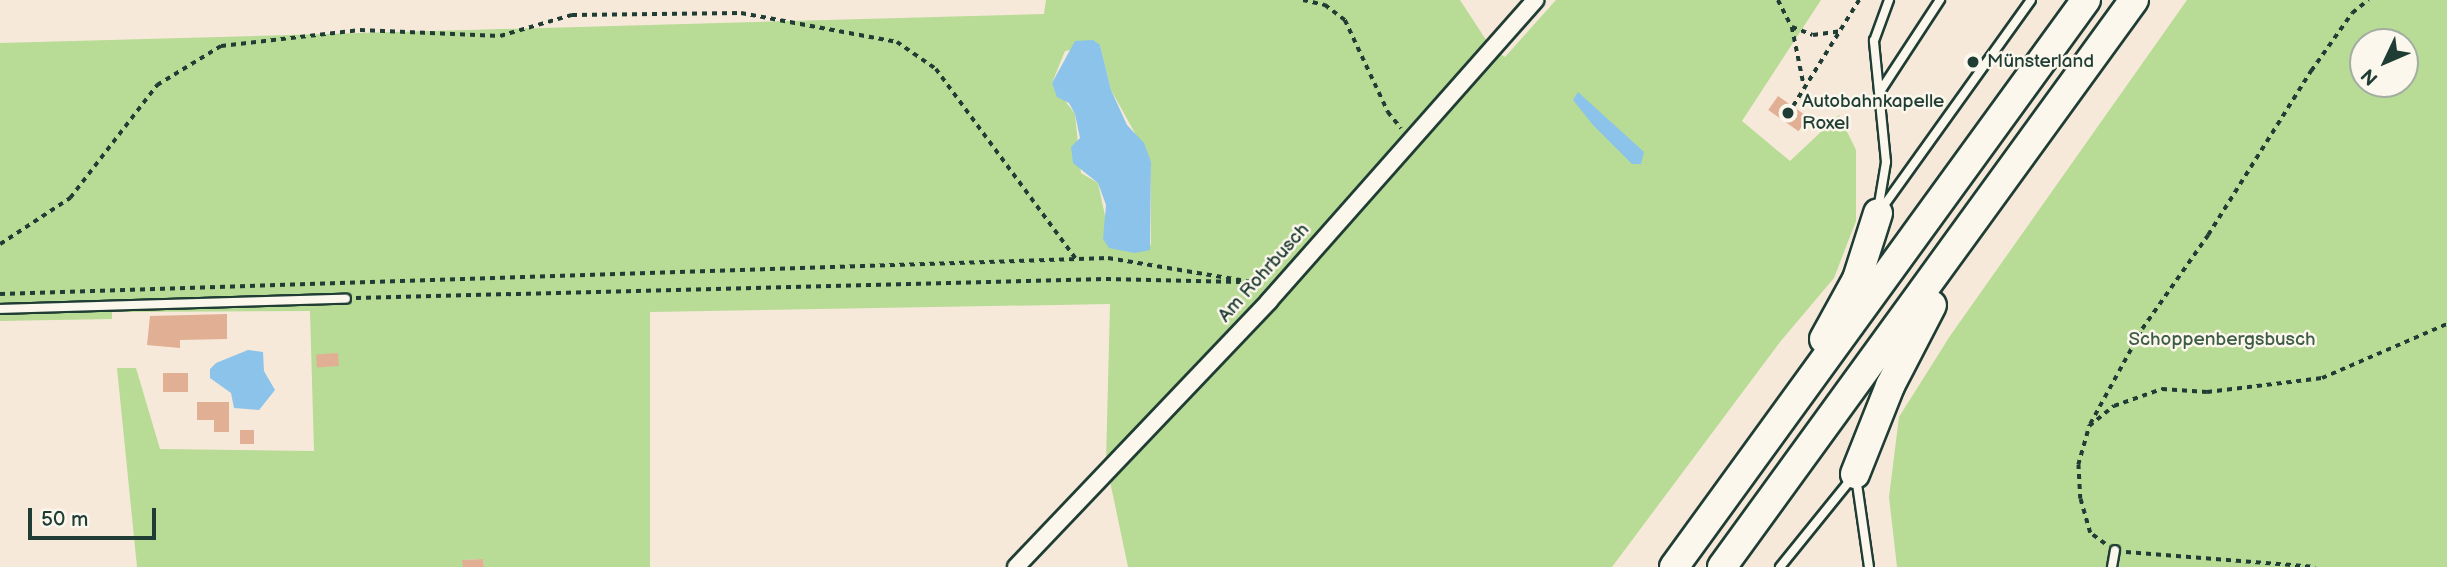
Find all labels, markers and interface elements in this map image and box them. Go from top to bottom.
north arrow [2349,28,2419,98]
place label: Münsterland [1987,51,2094,73]
marker: Münsterland [1965,54,1981,70]
text: N [2357,63,2383,90]
place label: Autobahnkapelle Roxel [1802,91,1944,135]
marker: Autobahnkapelle Roxel [1780,105,1796,121]
street label: Am Rohrbusch [1214,219,1314,327]
park label: Schoppenbergsbusch [2128,329,2316,351]
scale bar [32,494,159,538]
text: 50 m [41,507,88,532]

